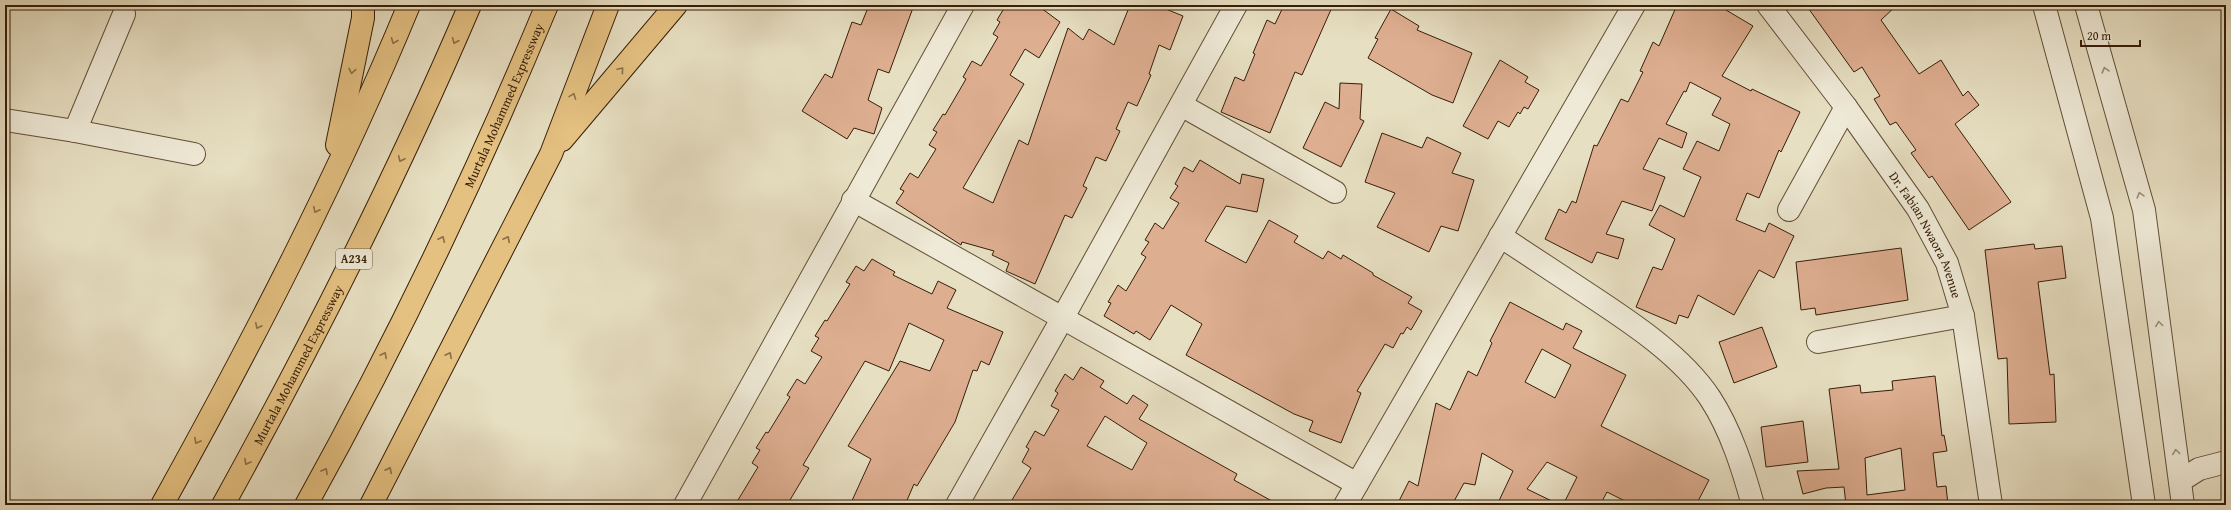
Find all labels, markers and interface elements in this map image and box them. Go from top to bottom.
street label: Murtala Mohammed Expressway [459,20,549,191]
scale bar [2081,22,2140,48]
text: 20 m [2087,27,2111,44]
one-way arrow [452,36,460,44]
one-way arrow [391,37,399,45]
one-way arrow [617,67,624,75]
one-way arrow [2101,67,2110,74]
one-way arrow [349,68,357,74]
one-way arrow [568,92,576,99]
one-way arrow [398,155,406,162]
street label: Dr. Fabian Nwaora Avenue [1884,168,1966,301]
one-way arrow [2136,192,2145,199]
one-way arrow [313,205,321,213]
one-way arrow [437,236,445,243]
one-way arrow [503,236,510,243]
road number: A234 [336,249,372,269]
street label: Murtala Mohammed Expressway [249,281,348,448]
one-way arrow [2155,321,2164,327]
one-way arrow [255,322,263,330]
one-way arrow [380,352,387,359]
one-way arrow [444,352,451,359]
one-way arrow [195,437,202,444]
one-way arrow [2172,449,2181,456]
one-way arrow [244,458,251,465]
one-way arrow [384,467,391,475]
one-way arrow [320,468,328,475]

